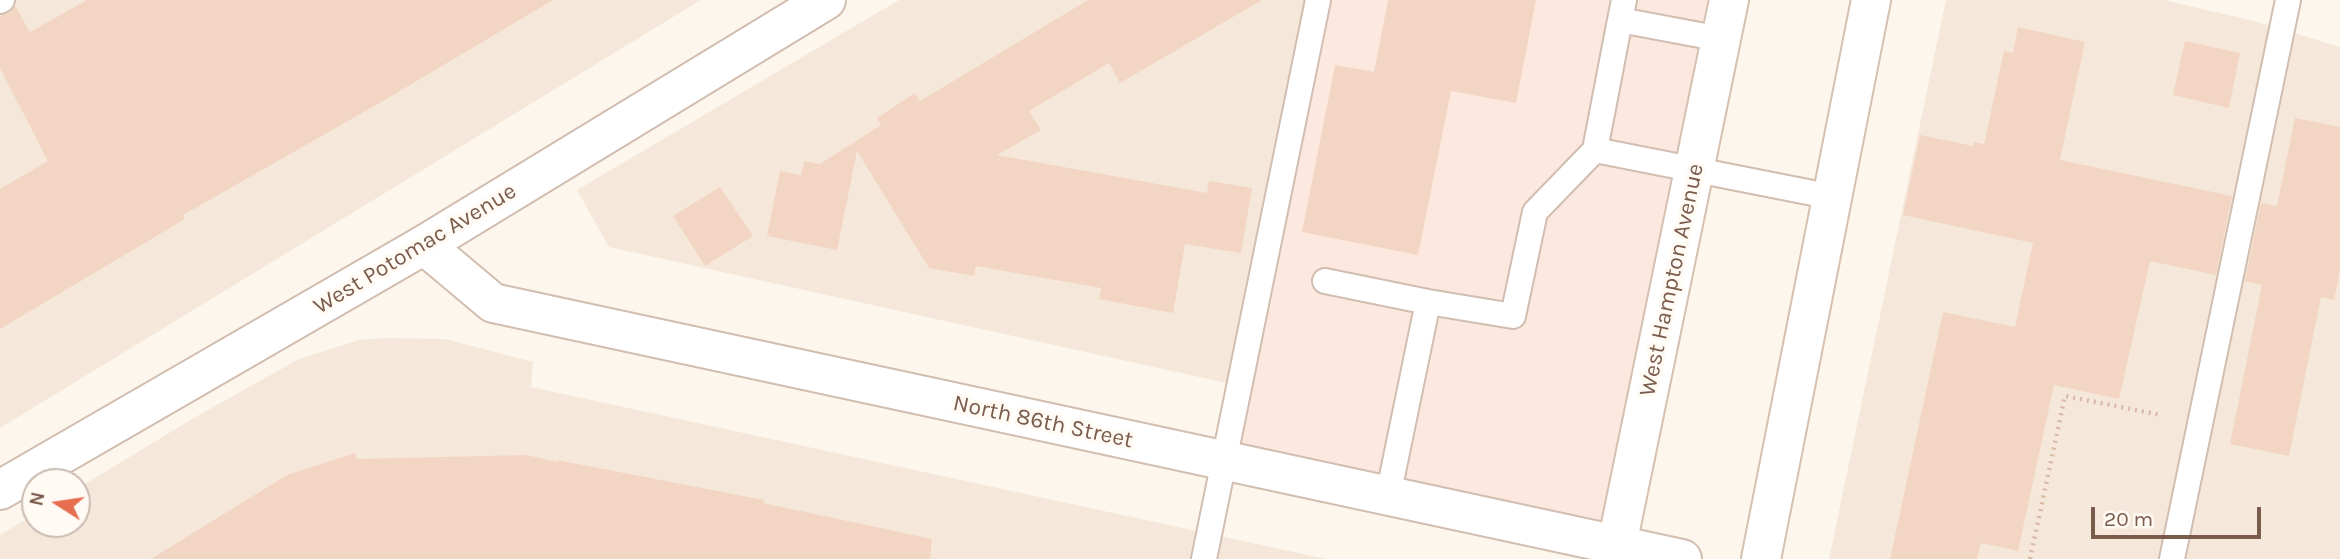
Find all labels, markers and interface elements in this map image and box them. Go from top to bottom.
street label: West Hampton Avenue [1634,161,1710,399]
street label: West Potomac Avenue [309,178,521,320]
street label: North 86th Street [951,389,1135,455]
north arrow [21,468,91,538]
text: N [25,490,50,508]
scale bar [2095,492,2265,536]
text: 20 m [2104,507,2153,531]

